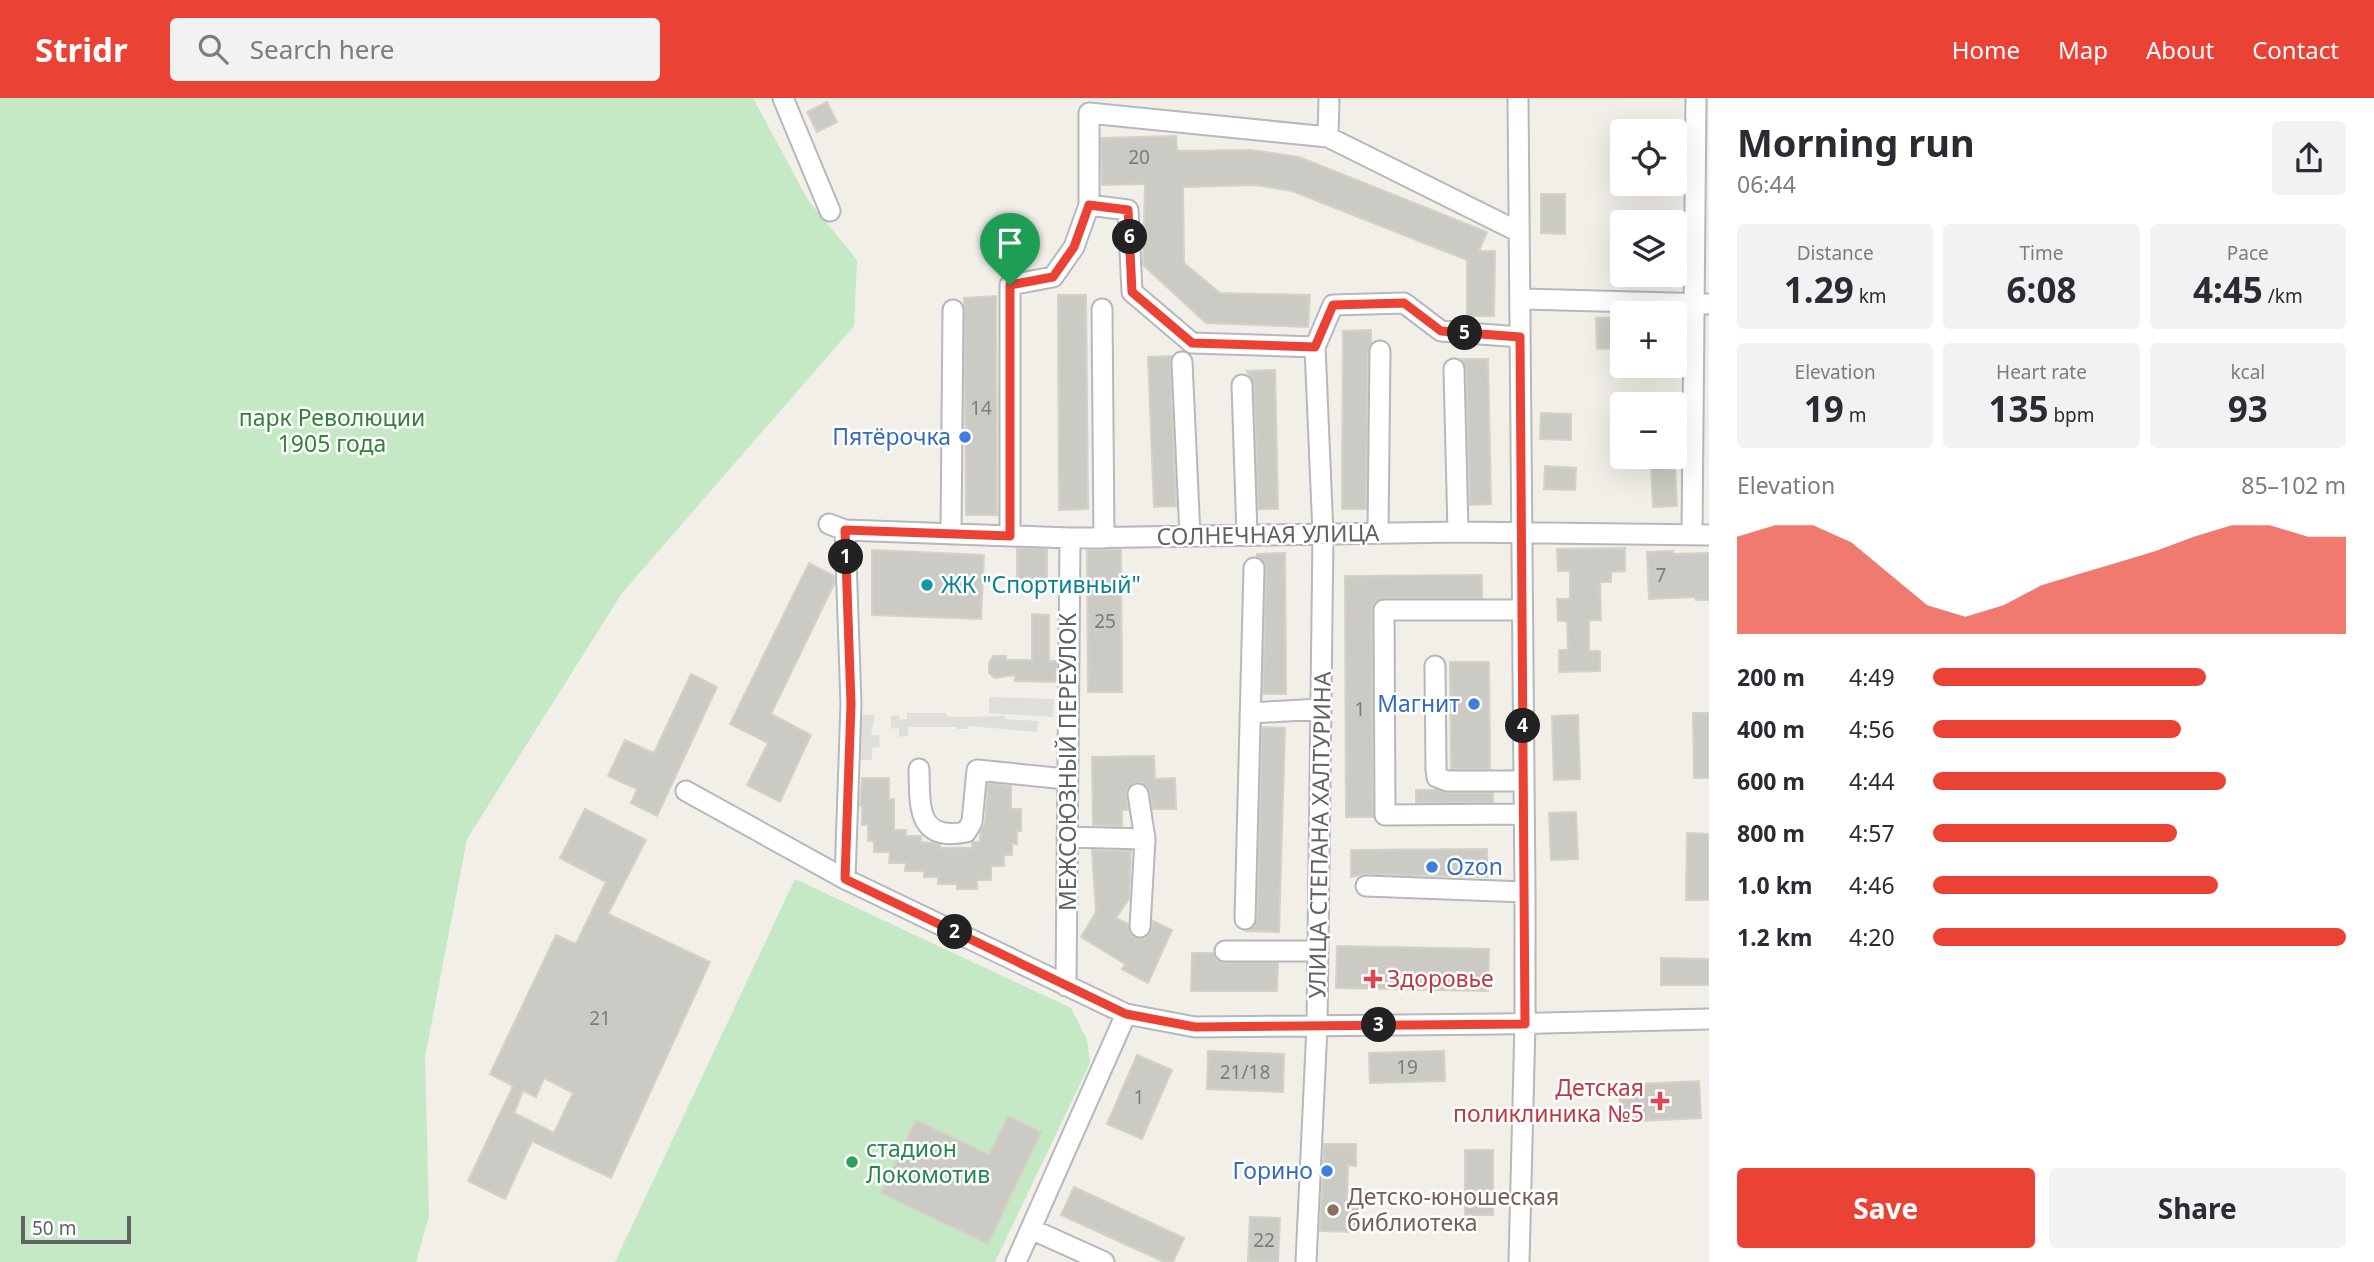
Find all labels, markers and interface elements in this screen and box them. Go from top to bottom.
search box [170,18,660,81]
text: Stridr [35,27,128,72]
icon: search [194,30,232,68]
text: Search here [250,31,394,67]
text: Home [1952,33,2020,66]
text: Map [2058,33,2108,66]
text: About [2146,33,2214,66]
text: Contact [2252,33,2339,66]
text: Morning run [1737,116,1975,168]
map controls [1610,119,1687,469]
button: locate [1610,119,1687,196]
button: share [2272,121,2346,195]
house number: 20 [1128,144,1150,170]
text: 06:44 [1737,168,1796,200]
button: layers [1610,210,1687,287]
pin [980,213,1040,285]
pin: 6 [1112,220,1148,254]
text: 6 [1124,223,1135,249]
icon: arrive [991,224,1029,262]
text: Distance [1797,240,1874,266]
text: Time [2020,240,2063,266]
text: Pace [2227,240,2269,266]
text: 1.29 [1784,266,1854,313]
text: 6:08 [2007,266,2076,313]
text: 4:45 [2193,266,2263,313]
text: km [1854,283,1887,309]
text: /km [2263,283,2303,309]
button: + [1610,301,1687,378]
pin: 5 [1448,316,1482,350]
text: 5 [1459,319,1470,345]
text: Elevation [1795,359,1876,385]
text: Heart rate [1996,359,2087,385]
text: kcal [2230,359,2265,385]
text: 19 [1804,385,1844,432]
text: 135 [1988,385,2048,432]
text: 93 [2228,385,2268,432]
button: − [1610,392,1687,469]
house number: 14 [970,395,992,421]
park label: парк Революции 1905 года [239,401,425,459]
text: m [1844,402,1867,428]
text: bpm [2048,402,2095,428]
place label: Пятёрочка [832,420,951,452]
marker: Пятёрочка [957,429,973,445]
text: Elevation [1737,469,1835,501]
text: 85–102 m [2241,469,2346,501]
street label: СОЛНЕЧНАЯ УЛИЦА [1156,516,1380,552]
pin: 1 [828,540,864,574]
text: 1 [840,543,851,569]
house number: 7 [1656,562,1666,588]
place label: ЖК "Спортивный" [941,568,1141,600]
marker: ЖК "Спортивный" [919,577,935,593]
house number: 25 [1094,608,1116,634]
street label: МЕЖСОЮЗНЫЙ ПЕРЕУЛОК [1051,612,1083,911]
text: 200 m [1737,661,1805,693]
text: 4:49 [1849,661,1895,693]
street label: УЛИЦА СТЕПАНА ХАЛТУРИНА [1300,671,1338,999]
place label: Магнит [1377,687,1460,719]
house number: 1 [1355,696,1365,722]
marker: Магнит [1466,696,1482,712]
pin: 4 [1506,708,1540,744]
text: 4 [1517,712,1528,738]
text: 400 m [1737,713,1805,745]
text: 4:56 [1849,713,1895,745]
text: 600 m [1737,765,1805,797]
text: 4:44 [1849,765,1895,797]
text: 800 m [1737,817,1805,849]
text: 4:57 [1849,817,1895,849]
place label: Ozon [1446,850,1503,882]
marker: Ozon [1424,859,1440,875]
text: 1.0 km [1737,869,1812,901]
text: 4:46 [1849,869,1895,901]
pin: 2 [937,914,972,950]
text: 2 [949,918,960,944]
text: 1.2 km [1737,921,1812,953]
text: 4:20 [1849,921,1895,953]
place label: Здоровье [1387,962,1494,994]
marker: Здоровье [1365,971,1381,987]
house number: 21 [589,1005,611,1031]
pin: 3 [1362,1007,1396,1042]
text: 3 [1373,1011,1384,1037]
house number: 19 [1396,1054,1418,1080]
house number: 21/18 [1220,1059,1270,1085]
place label: Детская поликлиника №5 [1453,1071,1644,1129]
house number: 1 [1134,1084,1144,1110]
marker: Детская поликлиника №5 [1650,1091,1670,1111]
place label: стадион Локомотив [866,1132,990,1190]
marker: стадион Локомотив [844,1154,860,1170]
place label: Горино [1232,1154,1313,1186]
marker: Горино [1319,1163,1335,1179]
button: Save [1737,1168,2035,1248]
button: Share [2049,1168,2346,1248]
place label: Детско-юношеская библиотека [1347,1180,1559,1238]
marker: Детско-юношеская библиотека [1325,1202,1341,1218]
scale bar [21,1213,131,1245]
text: 50 m [32,1215,76,1241]
house number: 22 [1253,1227,1275,1253]

